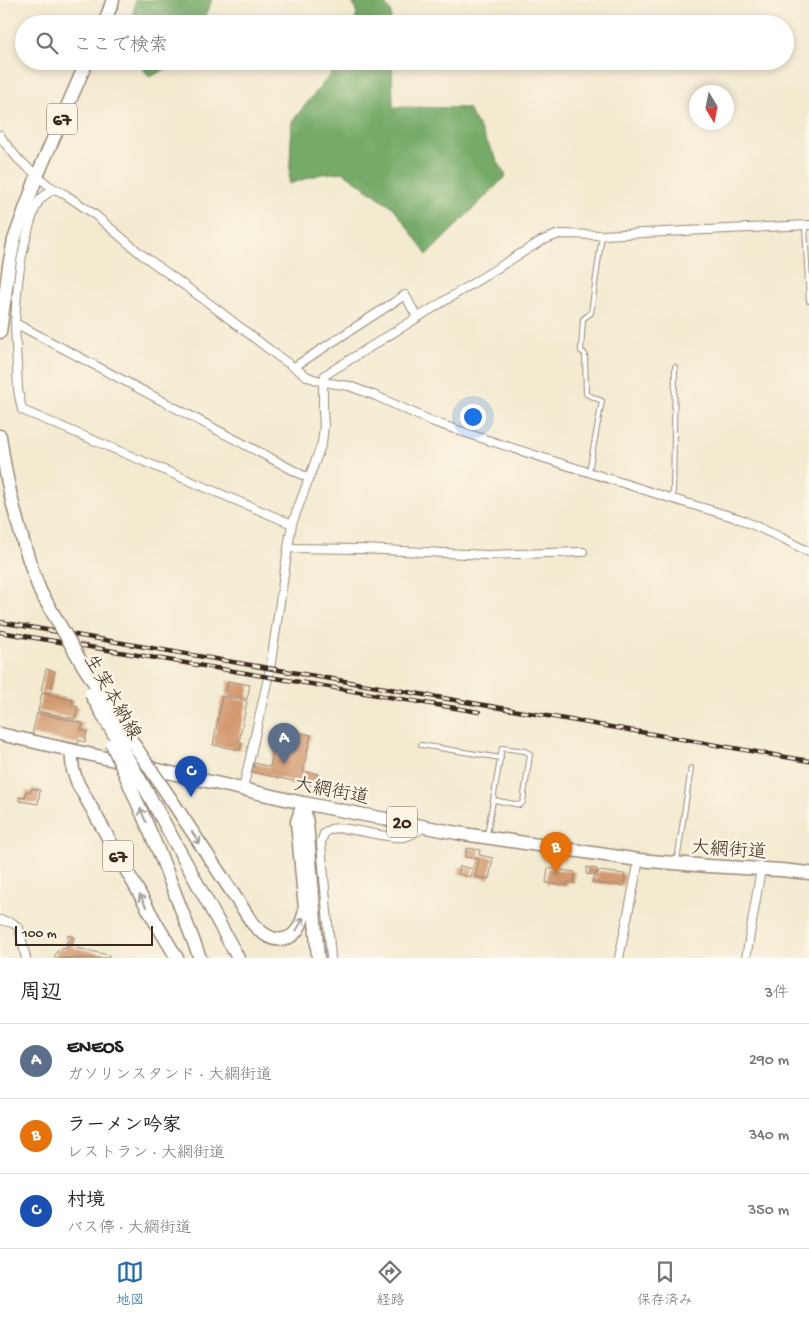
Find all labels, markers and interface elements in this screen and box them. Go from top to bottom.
search box [15,15,794,70]
icon: search [33,29,61,57]
text: ここで検索 [73,35,168,58]
north arrow [689,85,734,130]
road number: 67 [47,104,77,134]
your location [460,404,486,430]
street label: 生実本納線 [77,650,146,745]
pin: A [268,723,300,764]
pin: C [175,756,207,797]
street label: 大網街道 [292,773,371,811]
road number: 20 [387,806,417,838]
one-way arrow [137,808,147,823]
one-way arrow [191,831,201,845]
pin: B [540,832,572,873]
street label: 大網街道 [690,836,768,866]
road number: 67 [103,840,133,871]
one-way arrow [138,894,148,909]
one-way arrow [295,916,305,931]
scale bar [15,923,152,946]
text: 100 m [22,926,57,943]
text: 周辺 [20,982,62,1007]
text: 3件 [765,985,789,1004]
text: ENEOS [67,1037,123,1060]
text: A [31,1052,41,1071]
text: 290 m [749,1052,789,1071]
text: ガソリンスタンド · 大網街道 [67,1067,272,1086]
text: ラーメン吟家 [67,1115,181,1138]
text: B [32,1127,40,1146]
text: 340 m [749,1127,789,1146]
text: レストラン · 大網街道 [67,1145,225,1164]
text: 村境 [67,1190,105,1213]
text: C [32,1202,40,1221]
text: 350 m [748,1202,789,1221]
text: バス停 · 大網街道 [67,1220,192,1239]
tab: 地図 [116,1258,144,1310]
tab: 経路 [376,1258,404,1310]
tab: 保存済み [637,1258,693,1310]

